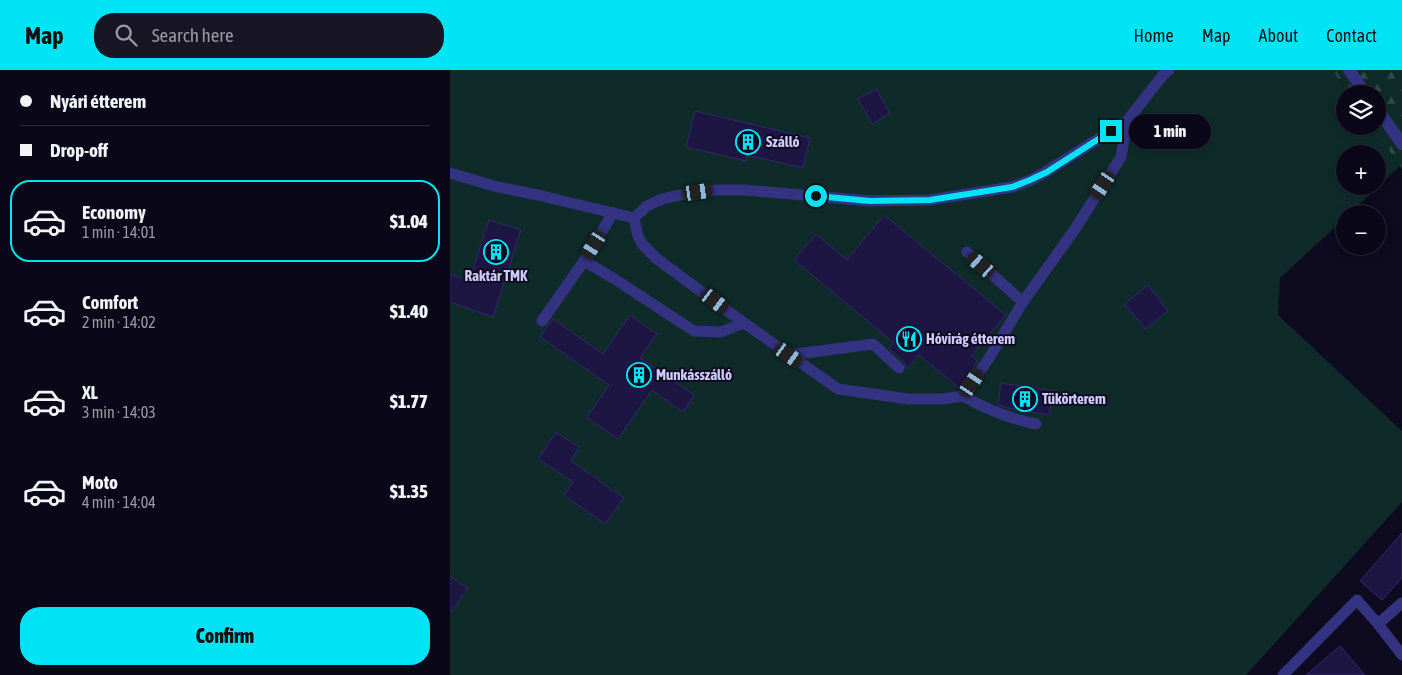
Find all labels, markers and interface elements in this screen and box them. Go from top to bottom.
search box [94,13,444,58]
icon: search [112,21,140,49]
text: Map [25,22,64,49]
text: Search here [152,24,234,46]
text: Home [1134,25,1174,46]
text: Map [1202,25,1231,46]
text: About [1259,25,1298,46]
text: Contact [1326,25,1377,46]
map controls [1336,85,1386,255]
button: layers [1336,85,1386,135]
text: Nyári étterem [50,90,146,112]
callout: 1 min [1128,114,1211,148]
route end [1100,120,1122,142]
text: 1 min [1154,122,1186,140]
building icon: Szálló [735,129,761,155]
place label: Szálló [766,133,800,150]
text: Drop-off [50,139,108,161]
button: + [1336,145,1386,195]
car [1088,168,1117,202]
car [682,182,713,202]
route start [805,185,827,207]
icon: car [22,199,67,244]
text: Economy [82,201,146,223]
button: − [1336,205,1386,255]
text: $1.04 [390,210,428,232]
text: 1 min · 14:01 [82,223,156,241]
car [579,228,608,262]
building icon: Raktár TMK [483,239,509,265]
car [964,249,997,281]
place label: Raktár TMK [465,267,528,284]
car [698,286,731,316]
icon: car [22,289,67,334]
text: Comfort [82,291,138,313]
text: $1.40 [390,300,428,322]
text: 2 min · 14:02 [82,313,156,331]
restaurant icon: Hóvirág étterem [896,326,922,352]
place label: Hóvirág étterem [926,330,1015,347]
car [772,340,805,370]
building icon: Munkásszálló [626,362,652,388]
place label: Munkásszálló [656,366,732,383]
car [957,366,986,400]
icon: car [22,379,67,424]
text: XL [82,381,98,403]
building icon: Tükörterem [1012,386,1038,412]
text: $1.77 [390,390,428,412]
place label: Tükörterem [1042,390,1106,407]
text: 3 min · 14:03 [82,403,156,421]
icon: car [22,469,67,514]
text: Moto [82,471,118,493]
text: $1.35 [390,480,428,502]
text: 4 min · 14:04 [82,493,156,511]
button: Confirm [20,607,430,665]

